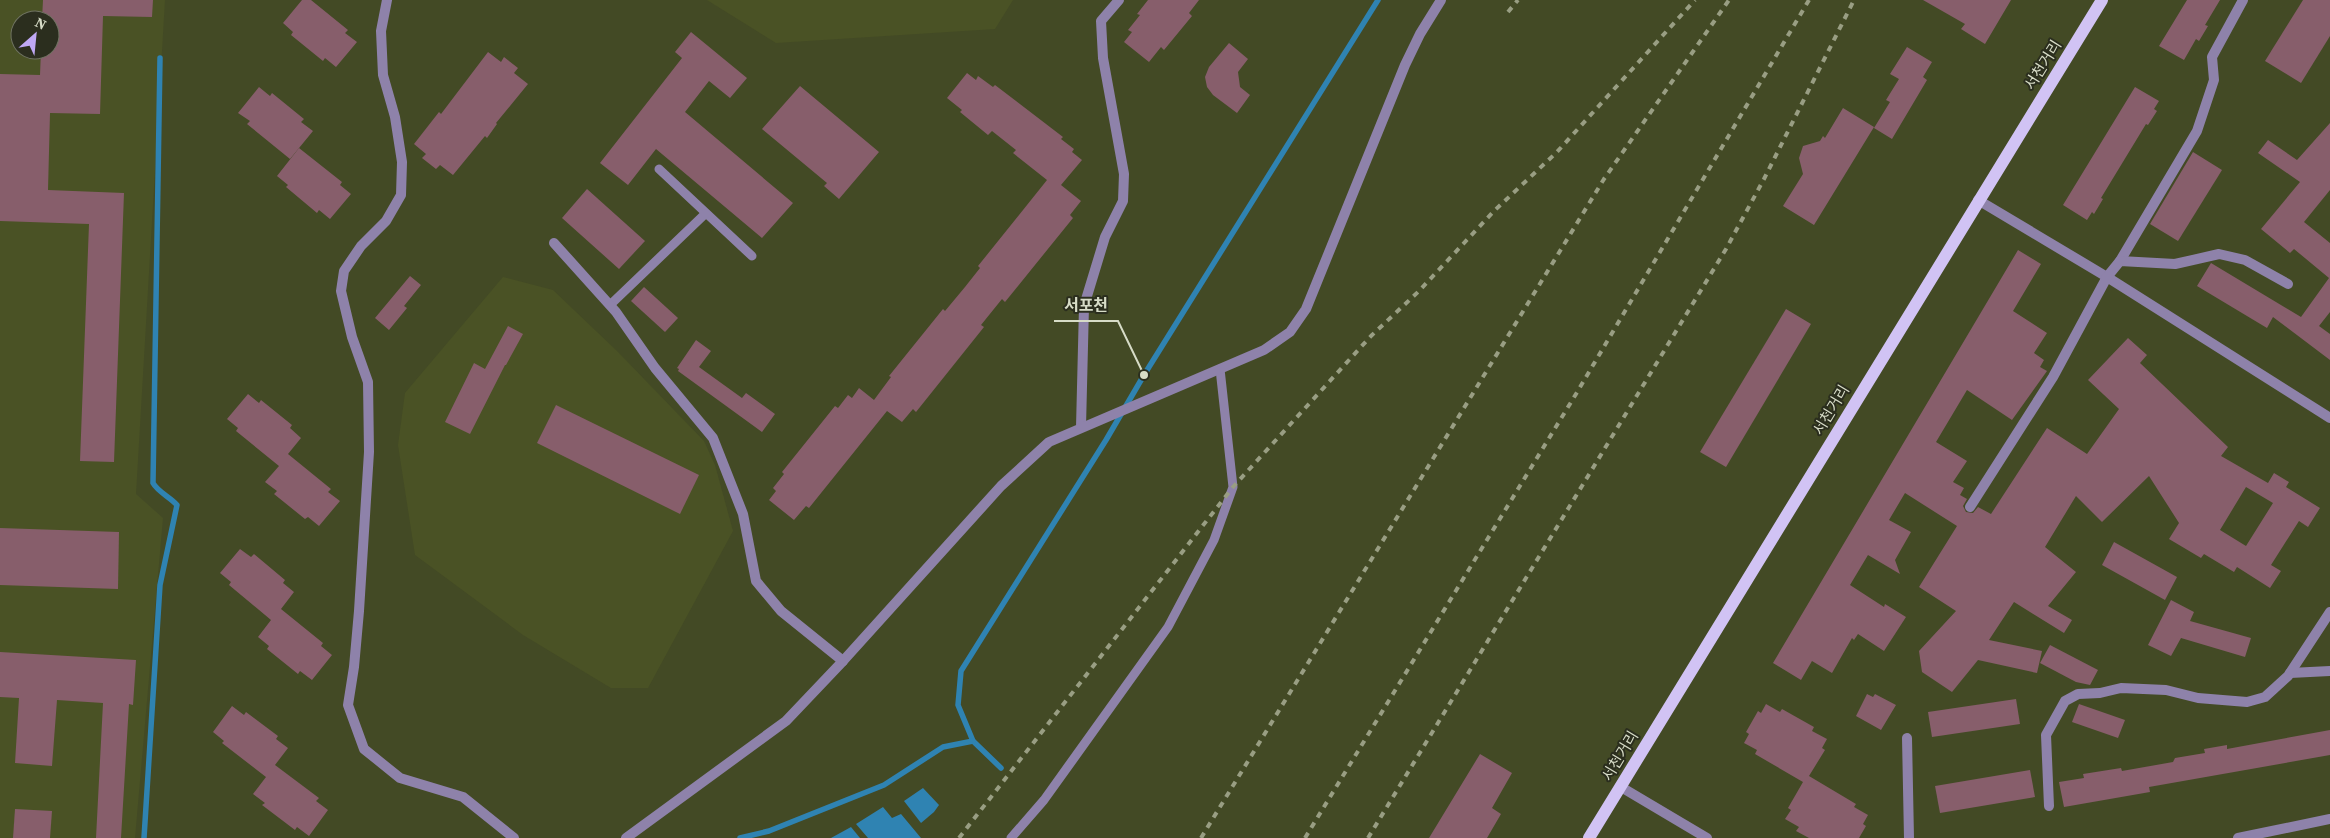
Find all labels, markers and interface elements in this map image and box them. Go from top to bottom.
north arrow [10,10,60,60]
text: N [32,12,50,35]
street label: 서천거리 [2019,36,2066,94]
callout: 서포천 [1054,290,1118,321]
text: 서포천 [1064,294,1108,316]
street label: 서천거리 [1807,381,1854,439]
street label: 서천거리 [1596,727,1643,785]

